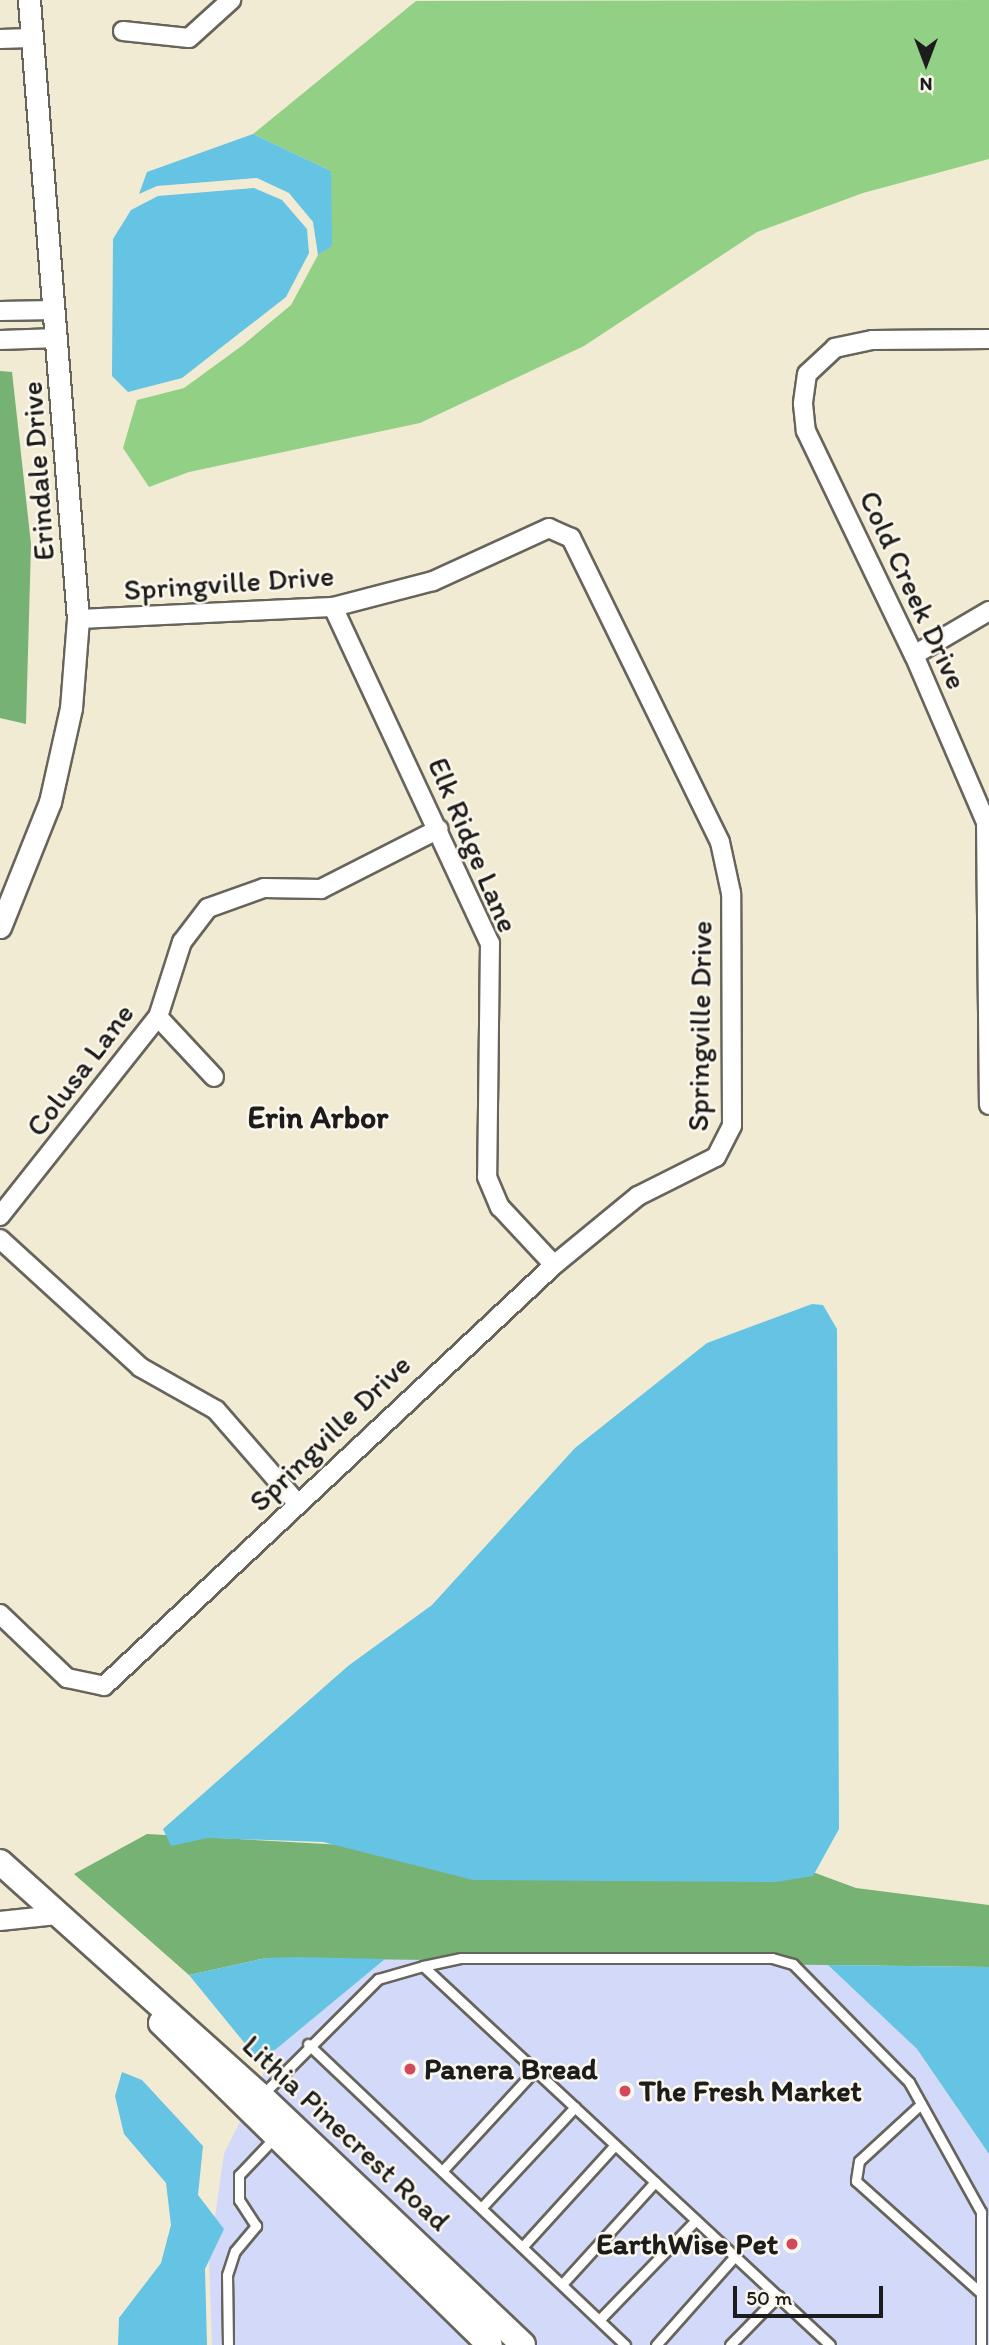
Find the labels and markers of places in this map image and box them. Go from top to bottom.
place label: Panera Bread [424,2051,597,2087]
marker: Panera Bread [402,2061,418,2077]
place label: The Fresh Market [639,2073,862,2109]
marker: The Fresh Market [617,2083,633,2099]
place label: EarthWise Pet [597,2226,778,2262]
marker: EarthWise Pet [784,2236,800,2252]

